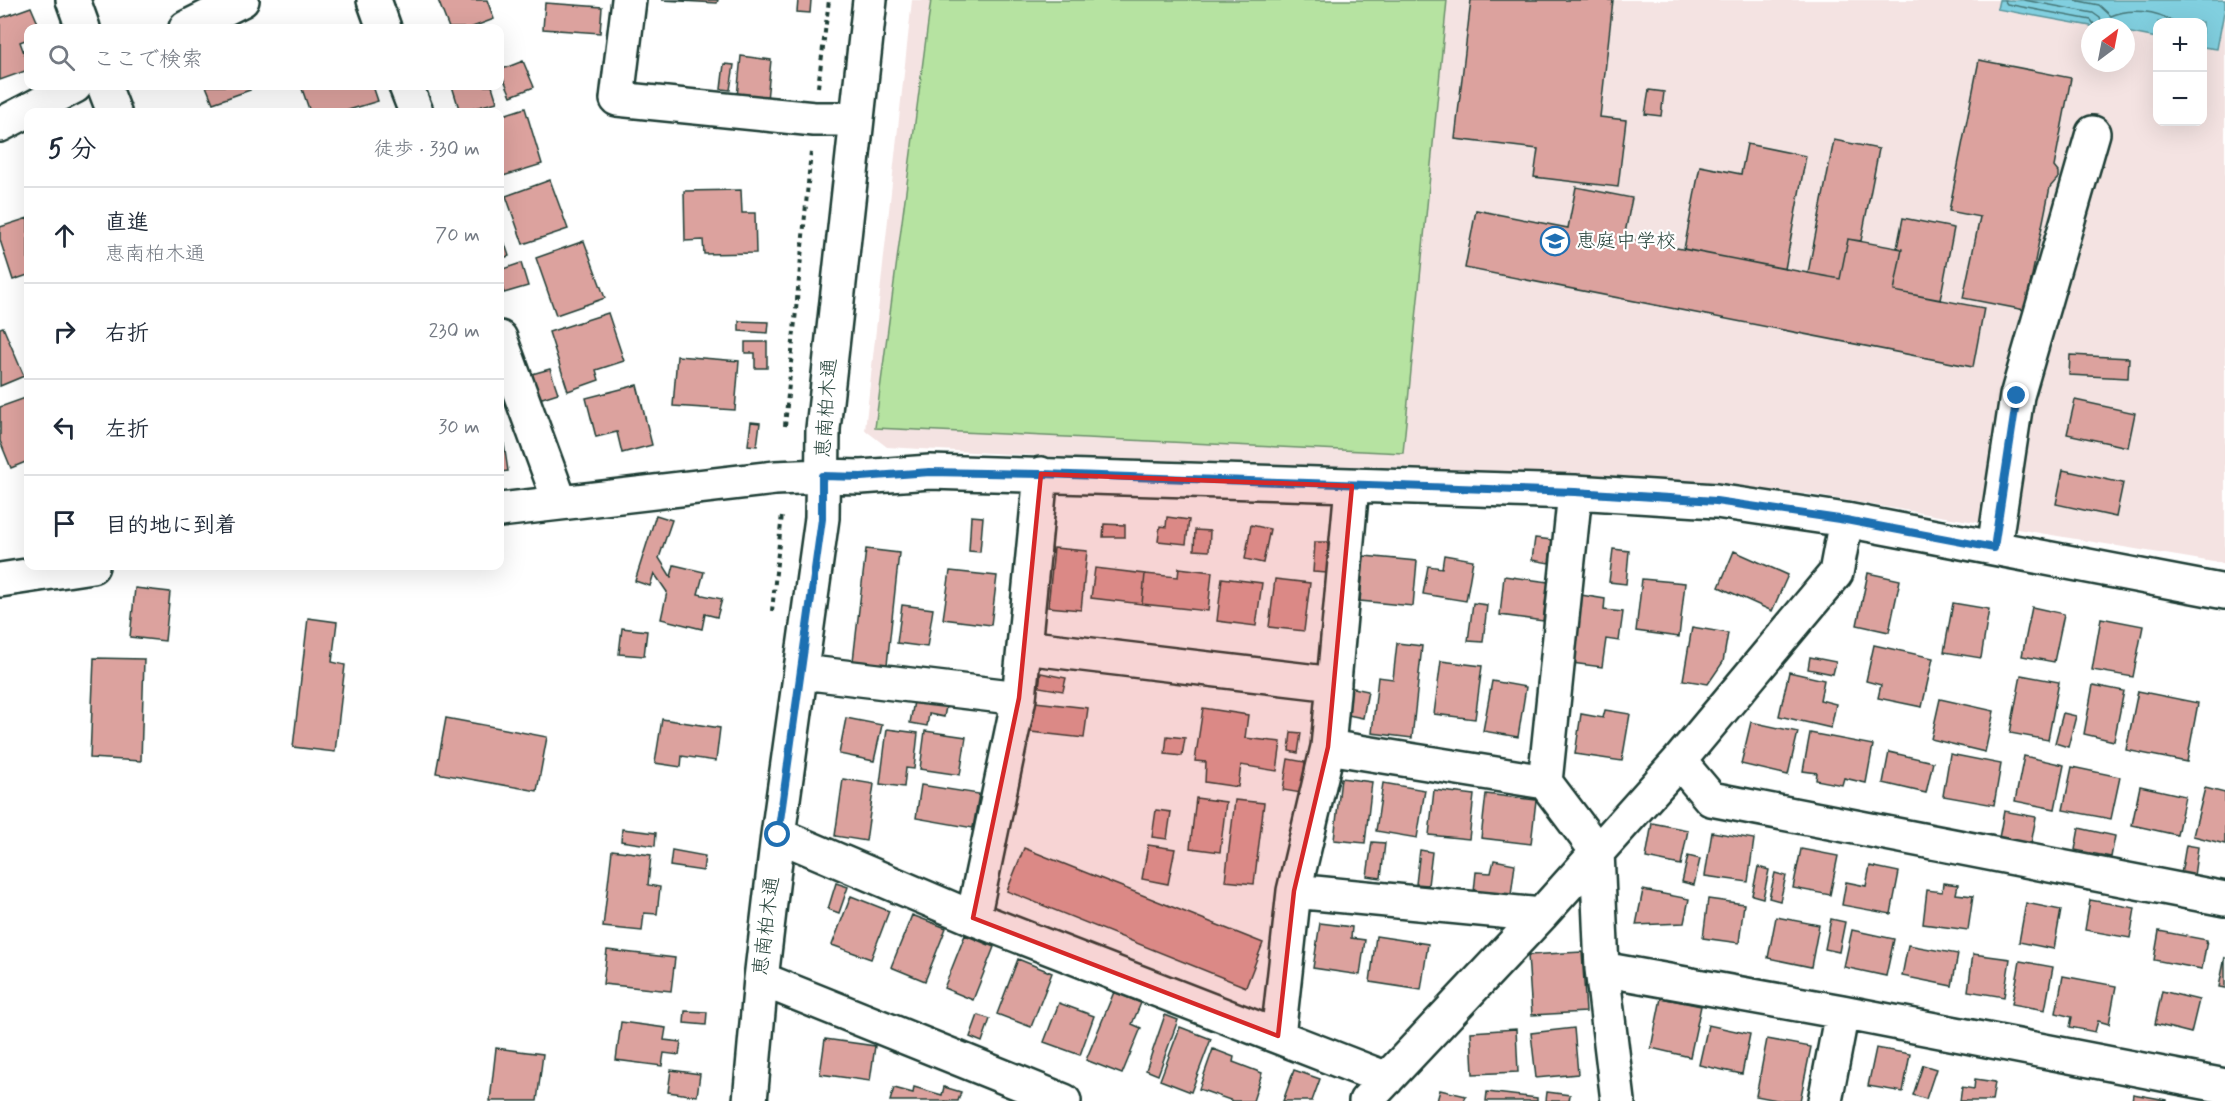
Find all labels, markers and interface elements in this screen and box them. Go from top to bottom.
north arrow [2081,18,2135,72]
map controls [2153,18,2207,126]
button: + [2153,18,2207,72]
search box [24,24,504,90]
icon: search [45,41,78,74]
text: ここで検索 [93,46,203,74]
button: − [2153,72,2207,126]
text: 5 分 [48,133,97,167]
text: 徒歩 · 330 m [374,136,480,163]
text: 直進 [105,209,149,237]
icon: ahead [48,219,81,252]
text: 70 m [435,222,480,249]
school or university icon: 恵庭中学校 [1539,225,1571,257]
place label: 恵庭中学校 [1576,228,1676,255]
text: 恵南柏木通 [105,241,205,268]
icon: right [48,315,81,348]
text: 230 m [428,318,480,345]
text: 右折 [105,320,149,348]
street label: 恵南柏木通 [810,357,844,459]
route end [2003,382,2029,408]
icon: left [48,411,81,444]
text: 30 m [438,414,480,441]
text: 左折 [105,416,149,444]
icon: arrive [48,507,81,540]
text: 目的地に到着 [105,512,237,540]
route start [764,821,790,847]
street label: 恵南柏木通 [748,875,786,977]

